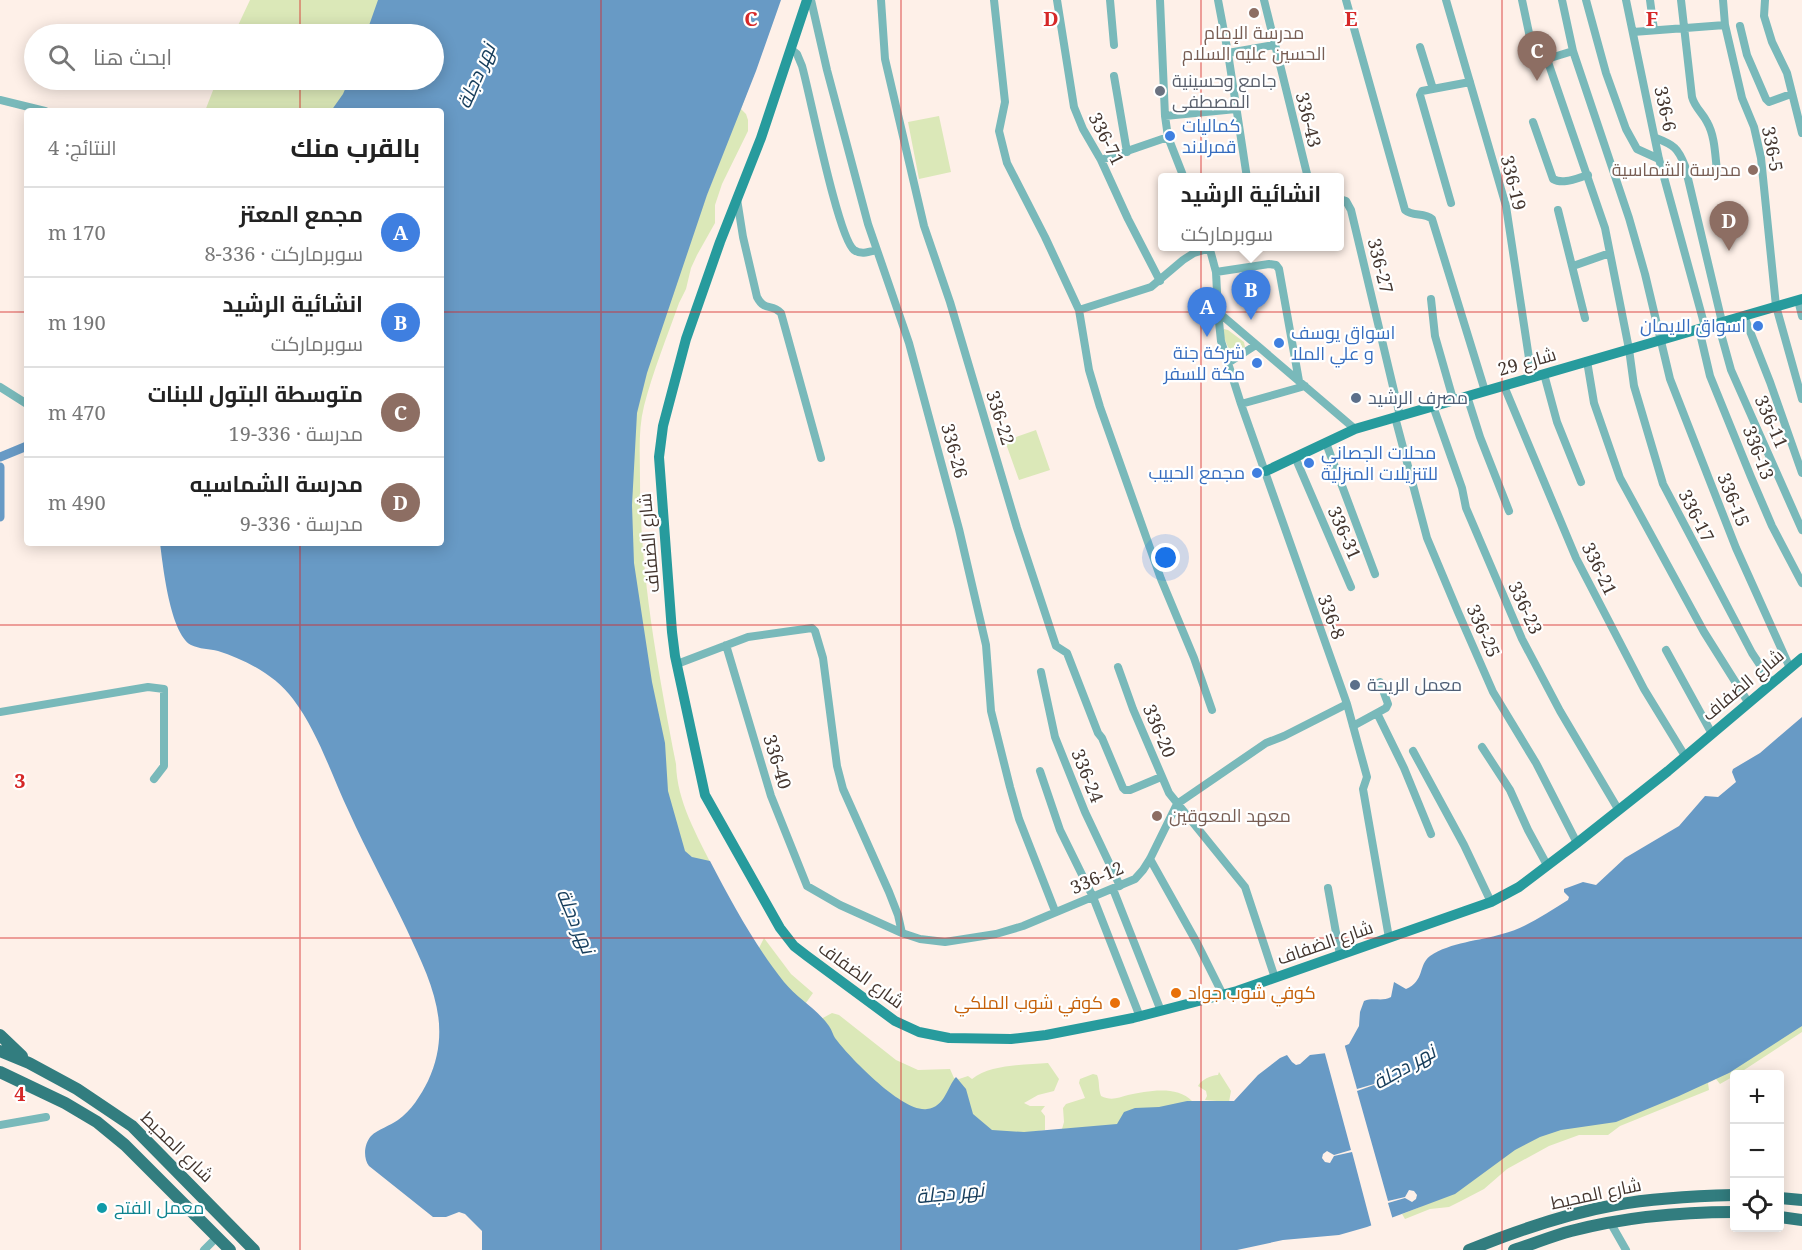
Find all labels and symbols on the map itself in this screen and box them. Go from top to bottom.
text: C [744,5,758,32]
text: D [1043,5,1059,32]
text: E [1344,5,1358,32]
text: F [1646,5,1658,32]
marker: مدرسة الإمام الحسين عليه السلام [1247,6,1261,20]
place label: مدرسة الإمام الحسين عليه السلام [1182,20,1326,66]
pin: C [1518,32,1556,81]
water label: نهر دجلة [450,37,502,112]
place label: جامع وحسينية المصطفى [1172,68,1276,113]
marker: جامع وحسينية المصطفى [1153,84,1167,98]
street label: 336-6 [1649,84,1682,134]
street label: 336-43 [1291,90,1327,150]
street label: 336-71 [1084,108,1130,169]
place label: كماليات قمرلاند [1182,113,1240,158]
street label: 336-5 [1757,124,1789,174]
marker: كماليات قمرلاند [1163,129,1177,143]
street label: 336-19 [1496,153,1532,213]
place label: مدرسة الشماسية [1612,157,1741,181]
marker: مدرسة الشماسية [1746,163,1760,177]
pin: D [1710,202,1748,251]
street label: 336-27 [1363,236,1399,296]
pin: B [1232,270,1270,320]
pin: A [1188,288,1226,337]
place label: اسواق الايمان [1640,313,1746,338]
marker: اسواق الايمان [1751,319,1765,333]
place label: اسواق يوسف و علي الملا [1291,320,1395,368]
marker: اسواق يوسف و علي الملا [1272,336,1286,350]
place label: شركة جنة مكة للسفر [1163,340,1245,385]
street label: شارع 29 [1495,341,1559,382]
marker: شركة جنة مكة للسفر [1250,356,1264,370]
place label: مصرف الرشيد [1368,385,1468,409]
street label: 336-22 [981,387,1021,448]
marker: مصرف الرشيد [1349,391,1363,405]
street label: 336-11 [1750,391,1794,452]
street label: 336-26 [936,421,974,481]
street label: 336-13 [1738,422,1780,483]
place label: محلات الجصاني للتنزيلات المنزلية [1321,440,1438,485]
marker: محلات الجصاني للتنزيلات المنزلية [1302,456,1316,470]
place label: مجمع الحبيب [1148,460,1245,485]
marker: مجمع الحبيب [1250,466,1264,480]
street label: 336-15 [1712,469,1756,530]
street label: 336-17 [1674,485,1720,546]
street label: شارع الضفاف [632,492,665,594]
street label: 336-31 [1323,502,1367,563]
street label: 336-21 [1577,538,1623,599]
your location [1151,543,1180,572]
street label: 336-23 [1503,577,1549,638]
street label: 336-8 [1313,591,1351,642]
street label: 336-25 [1462,600,1506,661]
street label: شارع الضفاف [1696,643,1789,726]
place label: معمل الريحة [1367,672,1462,696]
marker: معمل الريحة [1348,678,1362,692]
street label: 336-20 [1138,700,1182,761]
street label: 336-40 [758,731,798,792]
street label: 336-24 [1066,745,1110,806]
text: 3 [14,767,26,794]
place label: معهد المعوقين [1169,803,1291,827]
marker: معهد المعوقين [1150,809,1164,823]
street label: 336-12 [1066,855,1127,899]
water label: نهر دجلة [551,884,603,960]
street label: شارع الضفاف [1273,914,1376,971]
street label: شارع الضفاف [813,935,909,1014]
place label: كوفي شوب جواد [1188,980,1316,1007]
marker: كوفي شوب جواد [1169,986,1183,1000]
place label: كوفي شوب الملكي [954,990,1103,1017]
marker: كوفي شوب الملكي [1108,996,1122,1010]
water label: نهر دجلة [1367,1036,1442,1095]
text: 4 [14,1080,26,1107]
street label: شارع المحيط [136,1106,219,1188]
street label: شارع المحيط [1548,1172,1643,1215]
water label: نهر دجلة [915,1175,988,1209]
place label: معمل الفتح [114,1195,204,1220]
marker: معمل الفتح [95,1201,109,1215]

